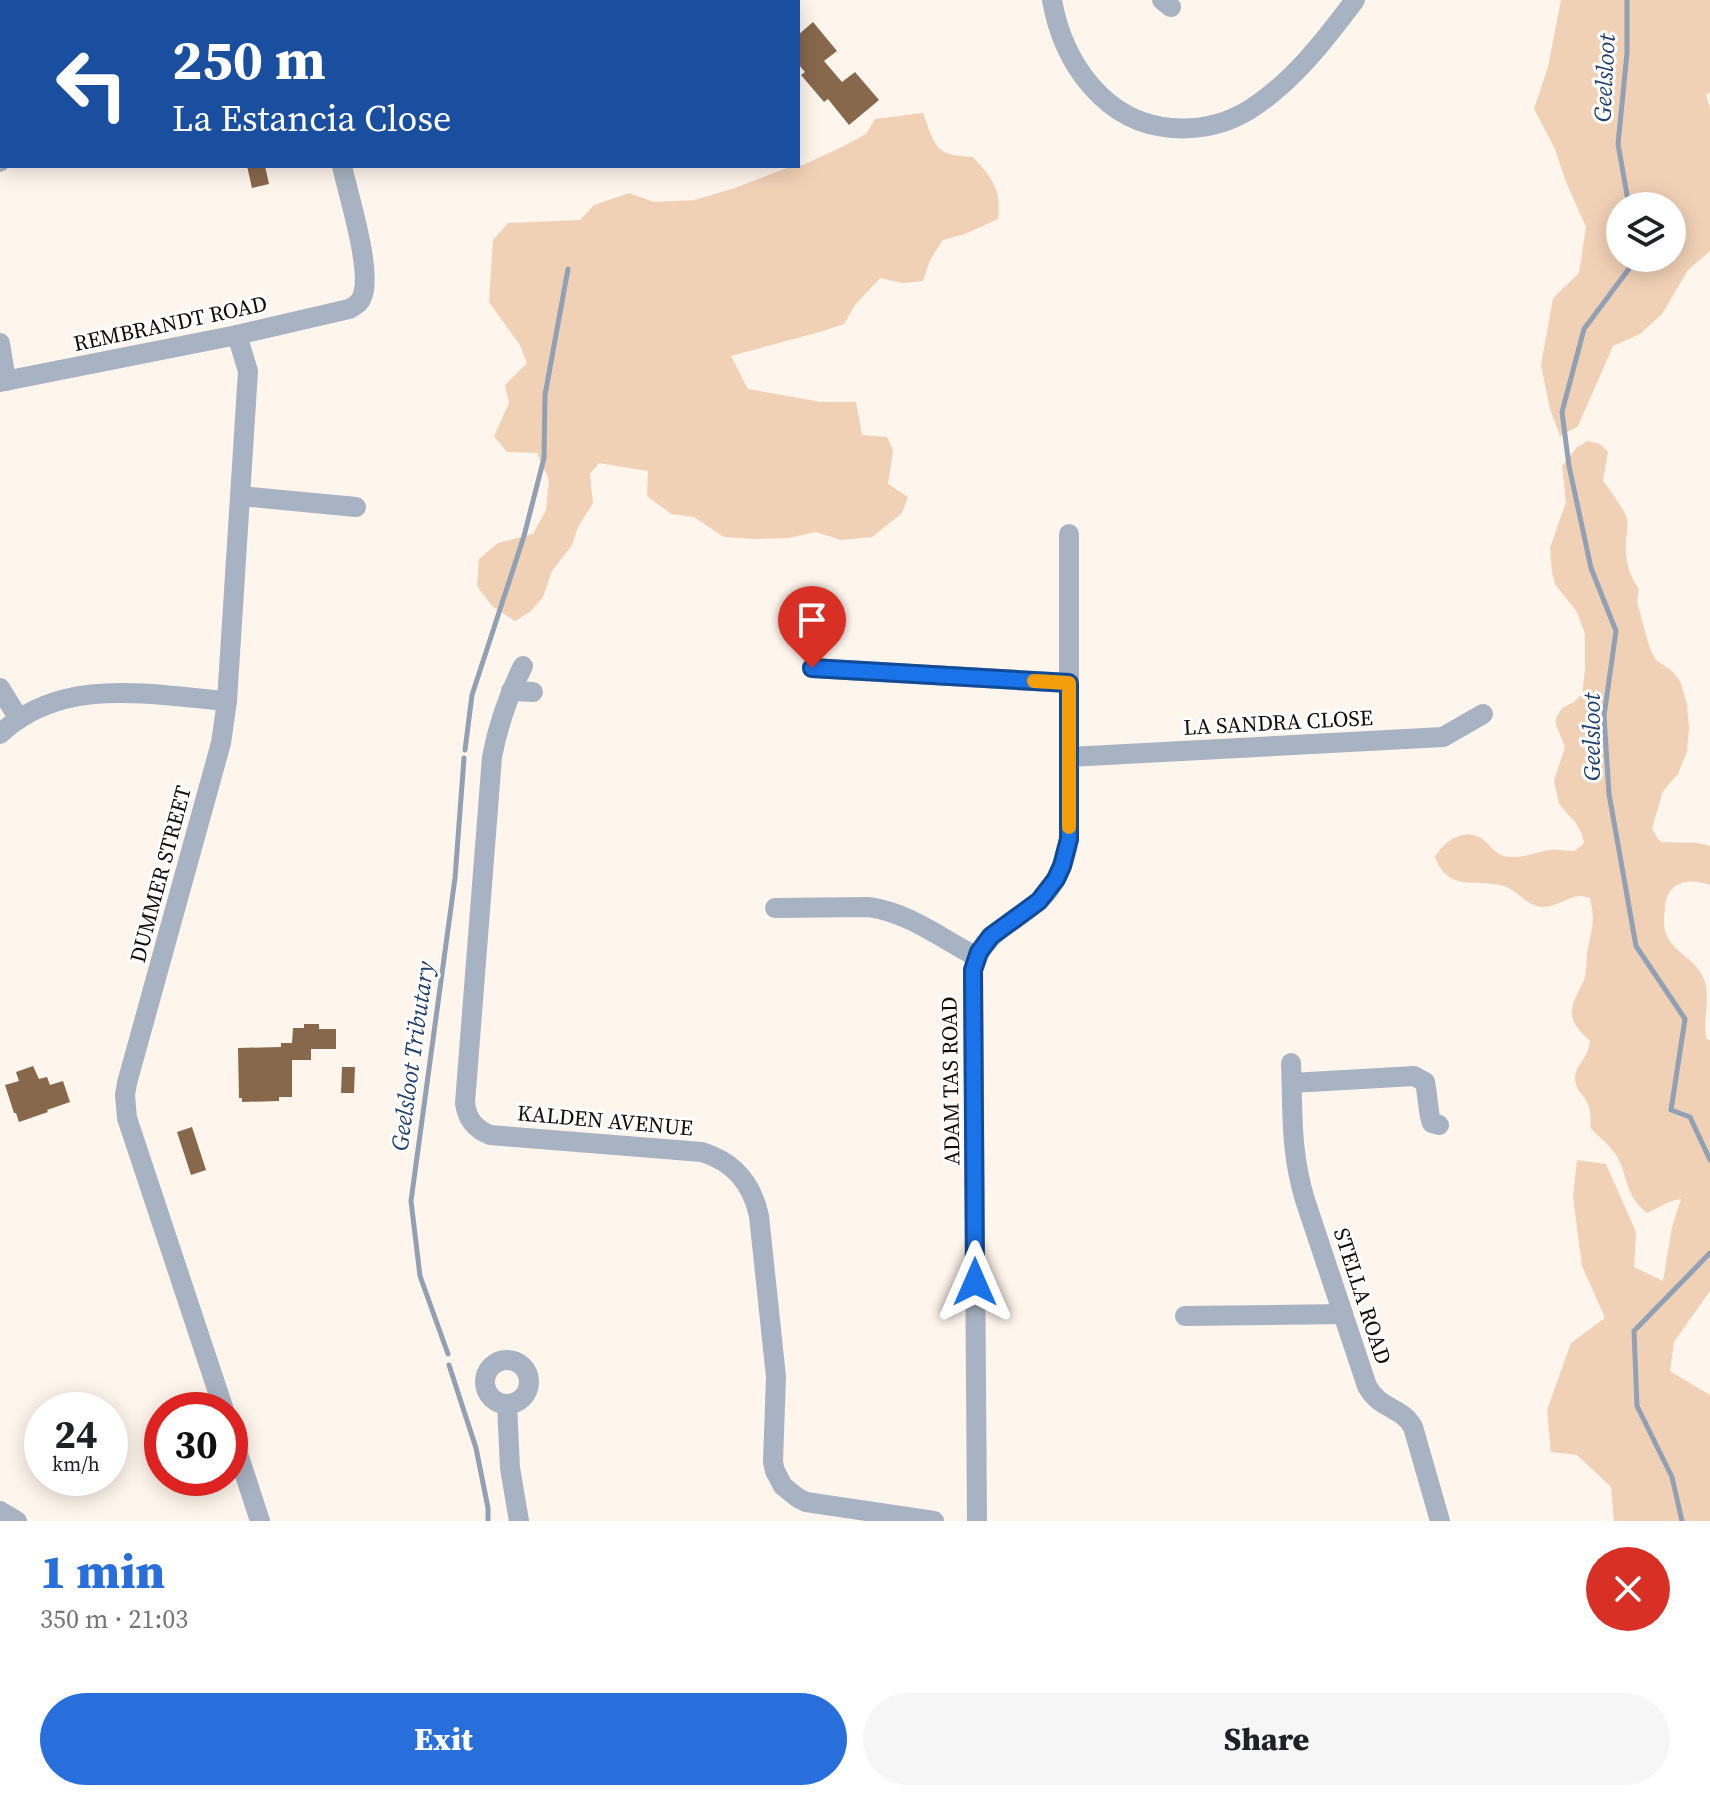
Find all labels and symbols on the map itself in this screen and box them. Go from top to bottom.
water label: Geelsloot [1585,32,1623,123]
street label: REMBRANDT ROAD [70,288,270,358]
pin [778,586,846,668]
water label: Geelsloot [1575,692,1608,781]
street label: LA SANDRA CLOSE [1183,702,1373,742]
street label: DUMMER STREET [122,782,198,966]
water label: Geelsloot Tributary [382,959,442,1153]
street label: ADAM TAS ROAD [934,996,966,1166]
street label: KALDEN AVENUE [516,1097,694,1143]
street label: STELLA ROAD [1327,1224,1399,1368]
position arrow [933,1240,1017,1324]
speed limit sign: 30 [144,1392,248,1496]

